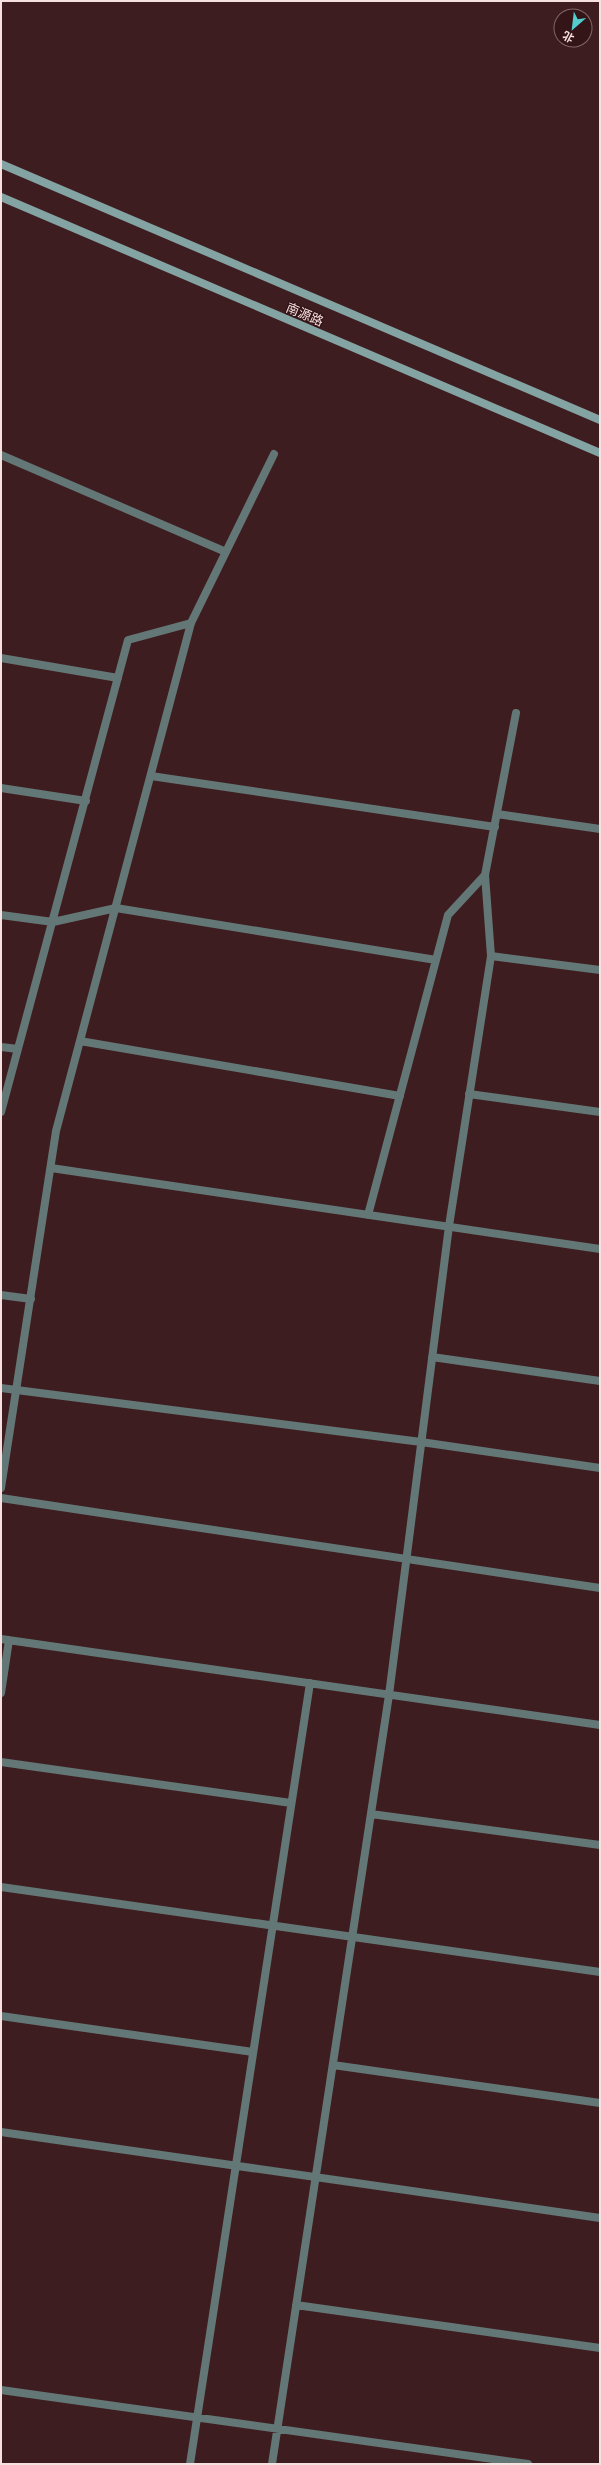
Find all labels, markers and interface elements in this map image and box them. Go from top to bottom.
north arrow [553,8,593,48]
text: 北 [560,29,576,46]
street label: 南源路 [284,299,326,329]

